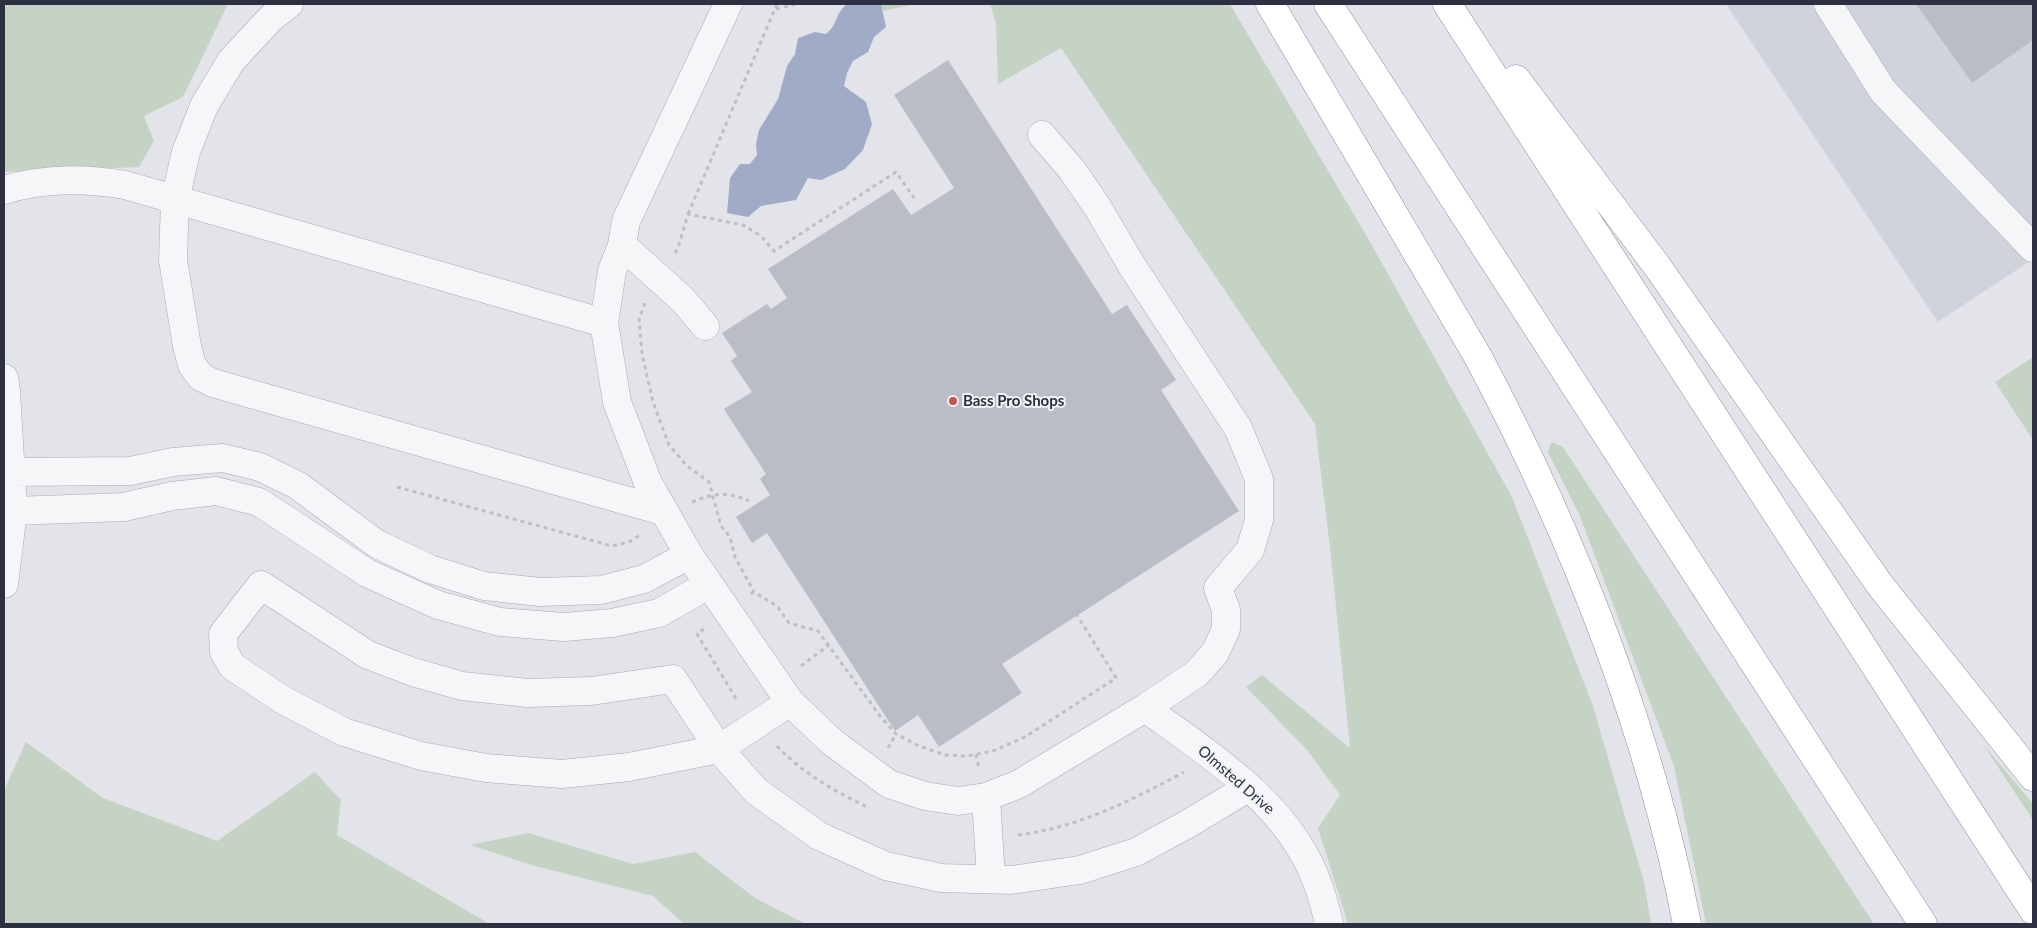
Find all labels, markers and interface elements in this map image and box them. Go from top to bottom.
place label: Bass Pro Shops [963,392,1064,410]
marker: Bass Pro Shops [947,395,959,407]
street label: Olmsted Drive [1194,742,1278,818]

